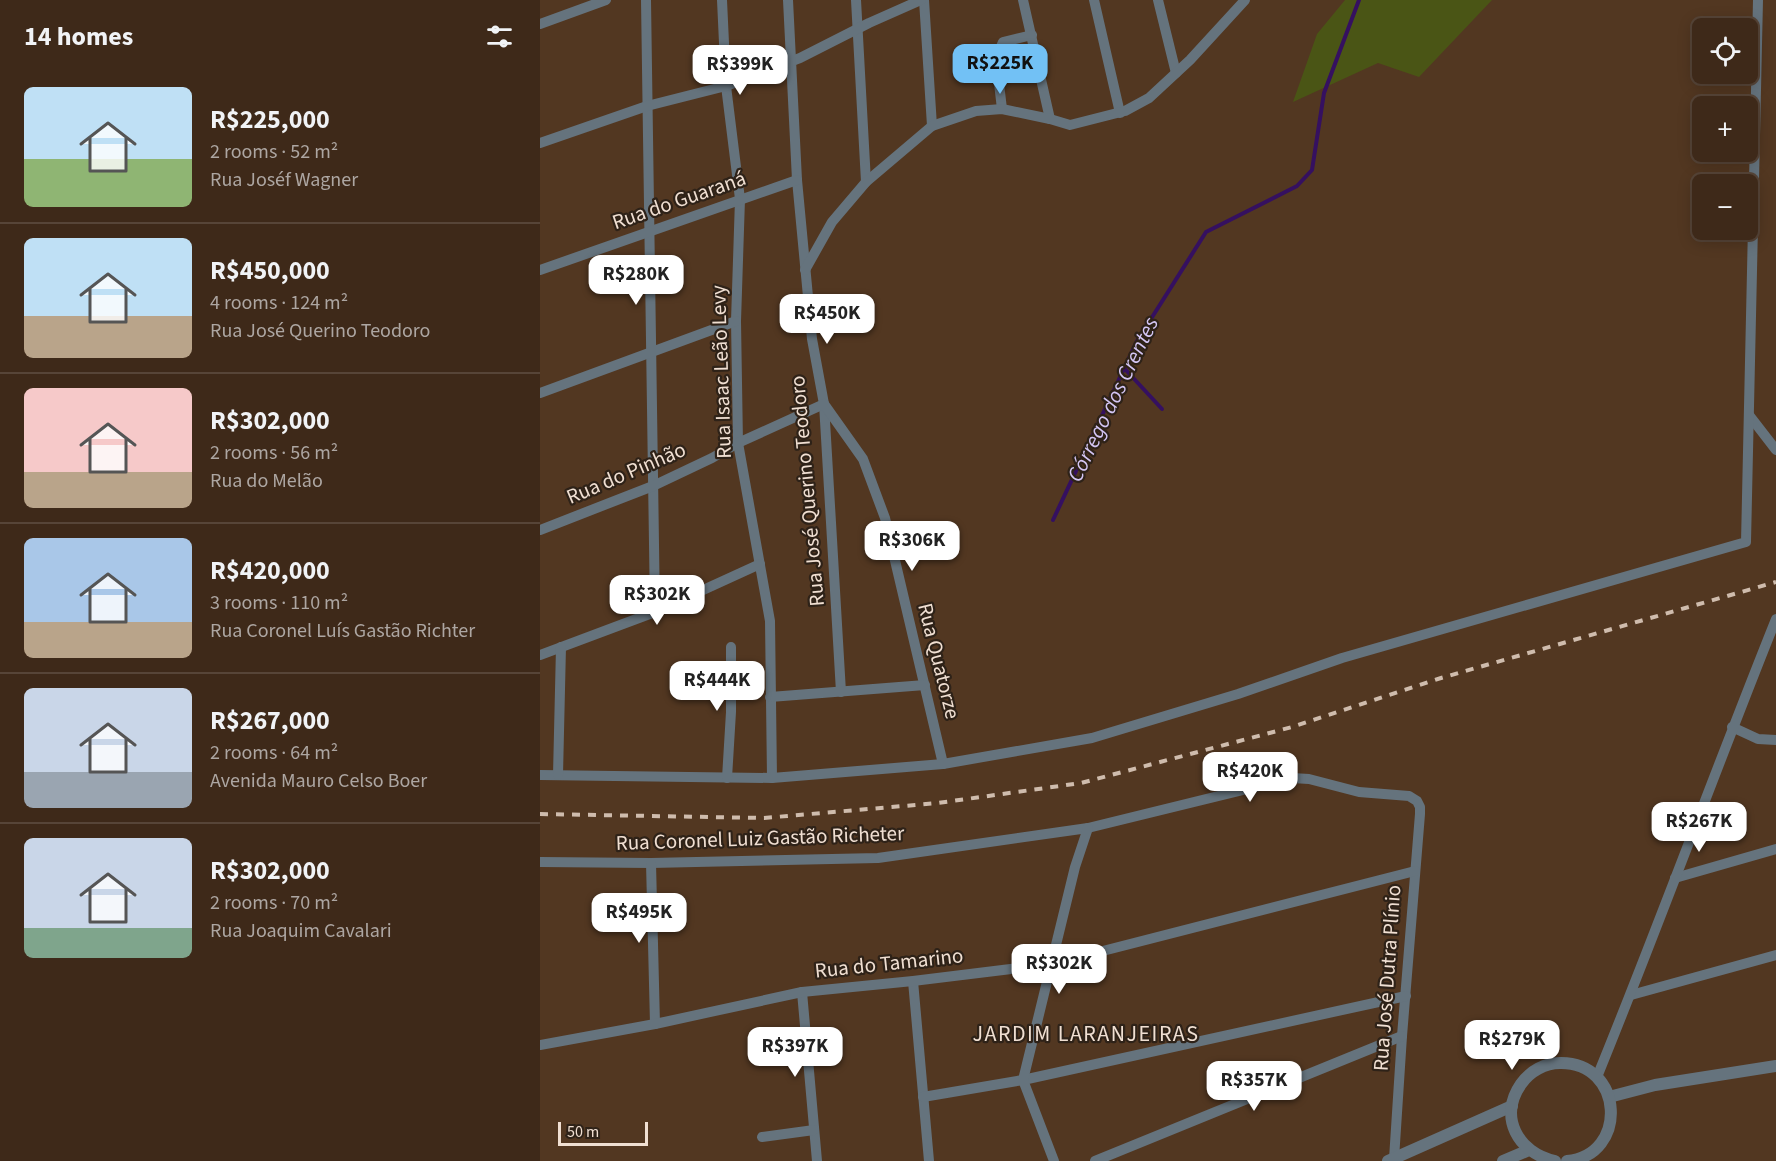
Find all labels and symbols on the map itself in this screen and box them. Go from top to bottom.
pin: R$225K [951,44,1049,95]
pin: R$399K [691,45,789,96]
street label: Rua do Guaraná [608,163,750,237]
pin: R$280K [587,255,685,306]
street label: Rua Isaac Leão Levy [703,284,739,459]
pin: R$450K [778,294,876,345]
water label: Córrego dos Crentes [1059,311,1167,487]
street label: Rua José Querino Teodoro [782,374,832,608]
street label: Rua do Pinhão [562,434,690,512]
pin: R$306K [863,521,961,572]
pin: R$302K [608,575,706,626]
street label: Rua Quatorze [910,600,968,722]
pin: R$444K [668,661,766,712]
pin: R$420K [1201,752,1299,803]
pin: R$267K [1650,802,1748,853]
street label: Rua Coronel Luiz Gastão Richeter [615,818,906,858]
street label: Rua José Dutra Plínio [1366,884,1408,1072]
pin: R$495K [590,893,688,944]
street label: Rua do Tamarino [813,940,965,986]
pin: R$302K [1010,944,1108,995]
district label: JARDIM LARANJEIRAS [972,1018,1200,1050]
pin: R$279K [1463,1020,1561,1071]
pin: R$397K [746,1027,844,1078]
pin: R$357K [1205,1061,1303,1112]
scale bar [558,1119,648,1146]

